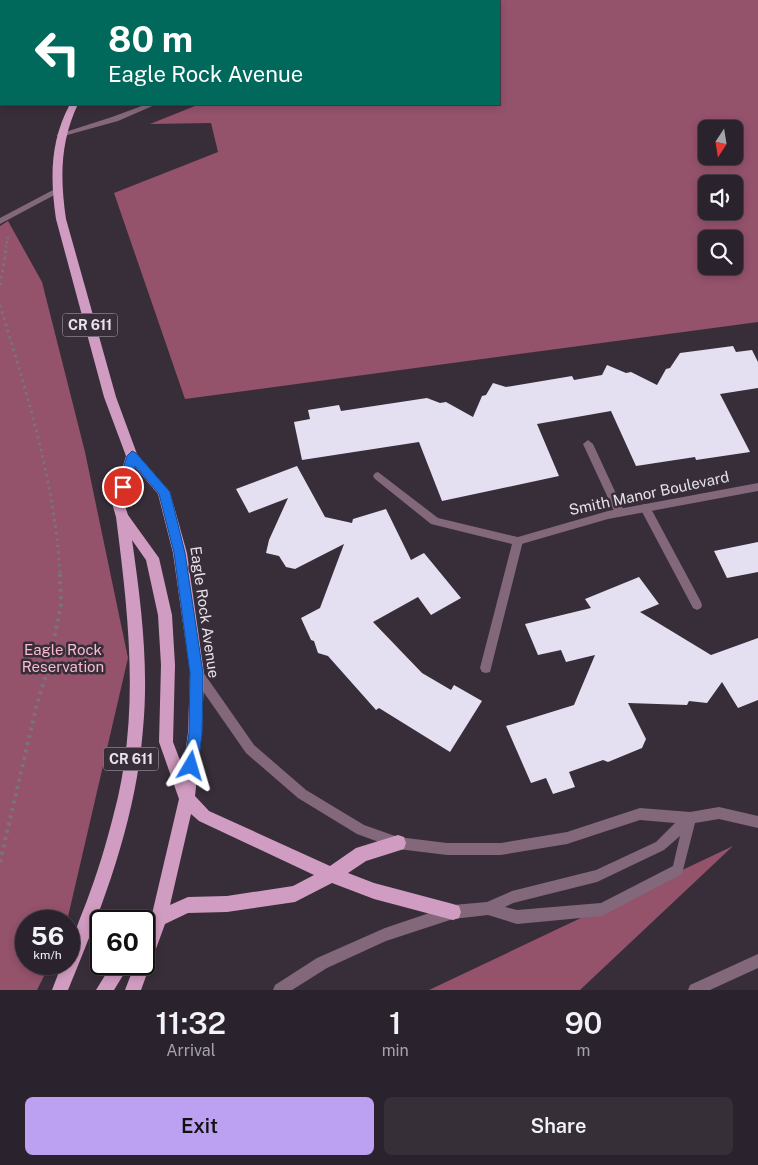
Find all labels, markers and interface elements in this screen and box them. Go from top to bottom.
text: 80 m [108,19,193,60]
icon: left [25,20,90,85]
text: Eagle Rock Avenue [108,61,303,87]
north arrow [698,120,742,165]
map controls [698,120,743,275]
button: sound [698,175,743,220]
button: search [698,230,743,275]
road number: CR 611 [62,314,118,336]
pin [102,466,144,508]
street label: Smith Manor Boulevard [567,468,731,518]
icon: arrive [109,473,137,501]
street label: Eagle Rock Avenue [187,545,223,679]
park label: Eagle Rock Reservation [22,641,104,675]
position arrow [164,739,216,791]
road number: CR 611 [104,748,158,771]
speed limit sign: 60 [90,910,155,975]
text: 56 [31,921,64,951]
text: km/h [33,948,62,962]
text: 11:32 [156,1005,226,1041]
text: 1 [389,1005,402,1041]
text: 90 [564,1005,602,1041]
text: Arrival [166,1041,216,1060]
text: min [382,1041,409,1060]
text: m [576,1041,590,1060]
button: Exit [25,1097,374,1155]
button: Share [384,1097,733,1155]

